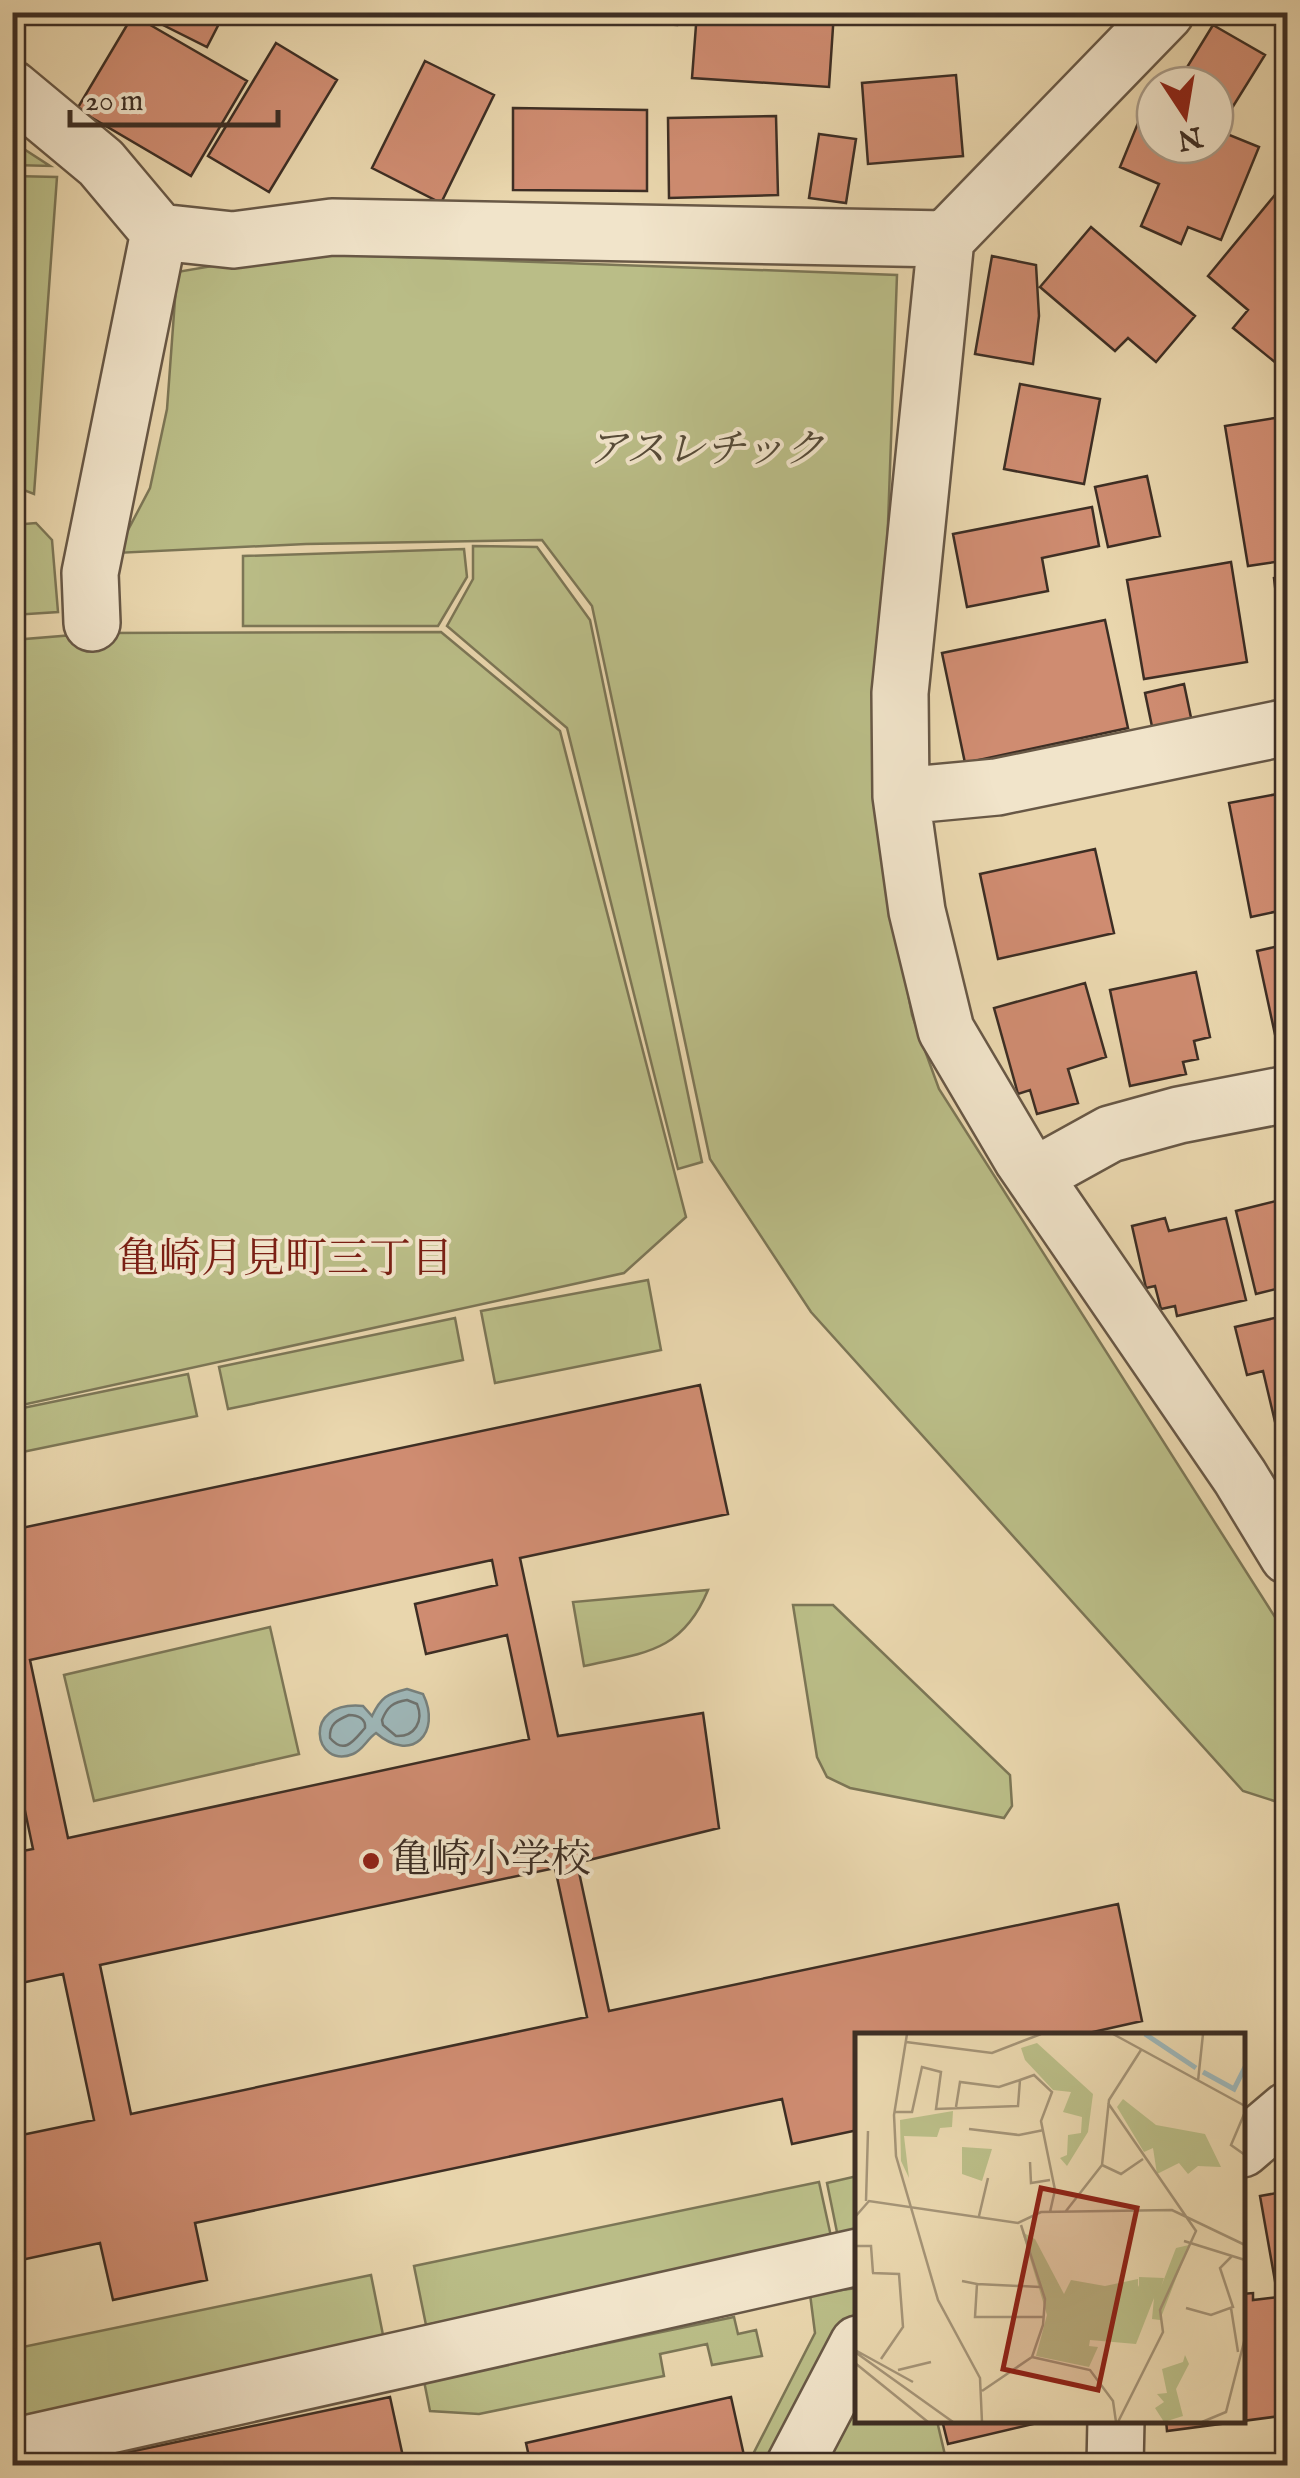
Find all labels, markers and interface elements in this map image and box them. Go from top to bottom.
scale bar [70,65,278,127]
north arrow [1135,65,1235,165]
text: 20 m [85,83,144,121]
text: N [1174,117,1206,157]
park label: アスレチック [587,426,825,477]
district label: 亀崎月見町三丁目 [117,1234,453,1287]
place label: 亀崎小学校 [391,1836,591,1887]
marker: 亀崎小学校 [360,1850,382,1872]
inset map [855,2033,1245,2423]

